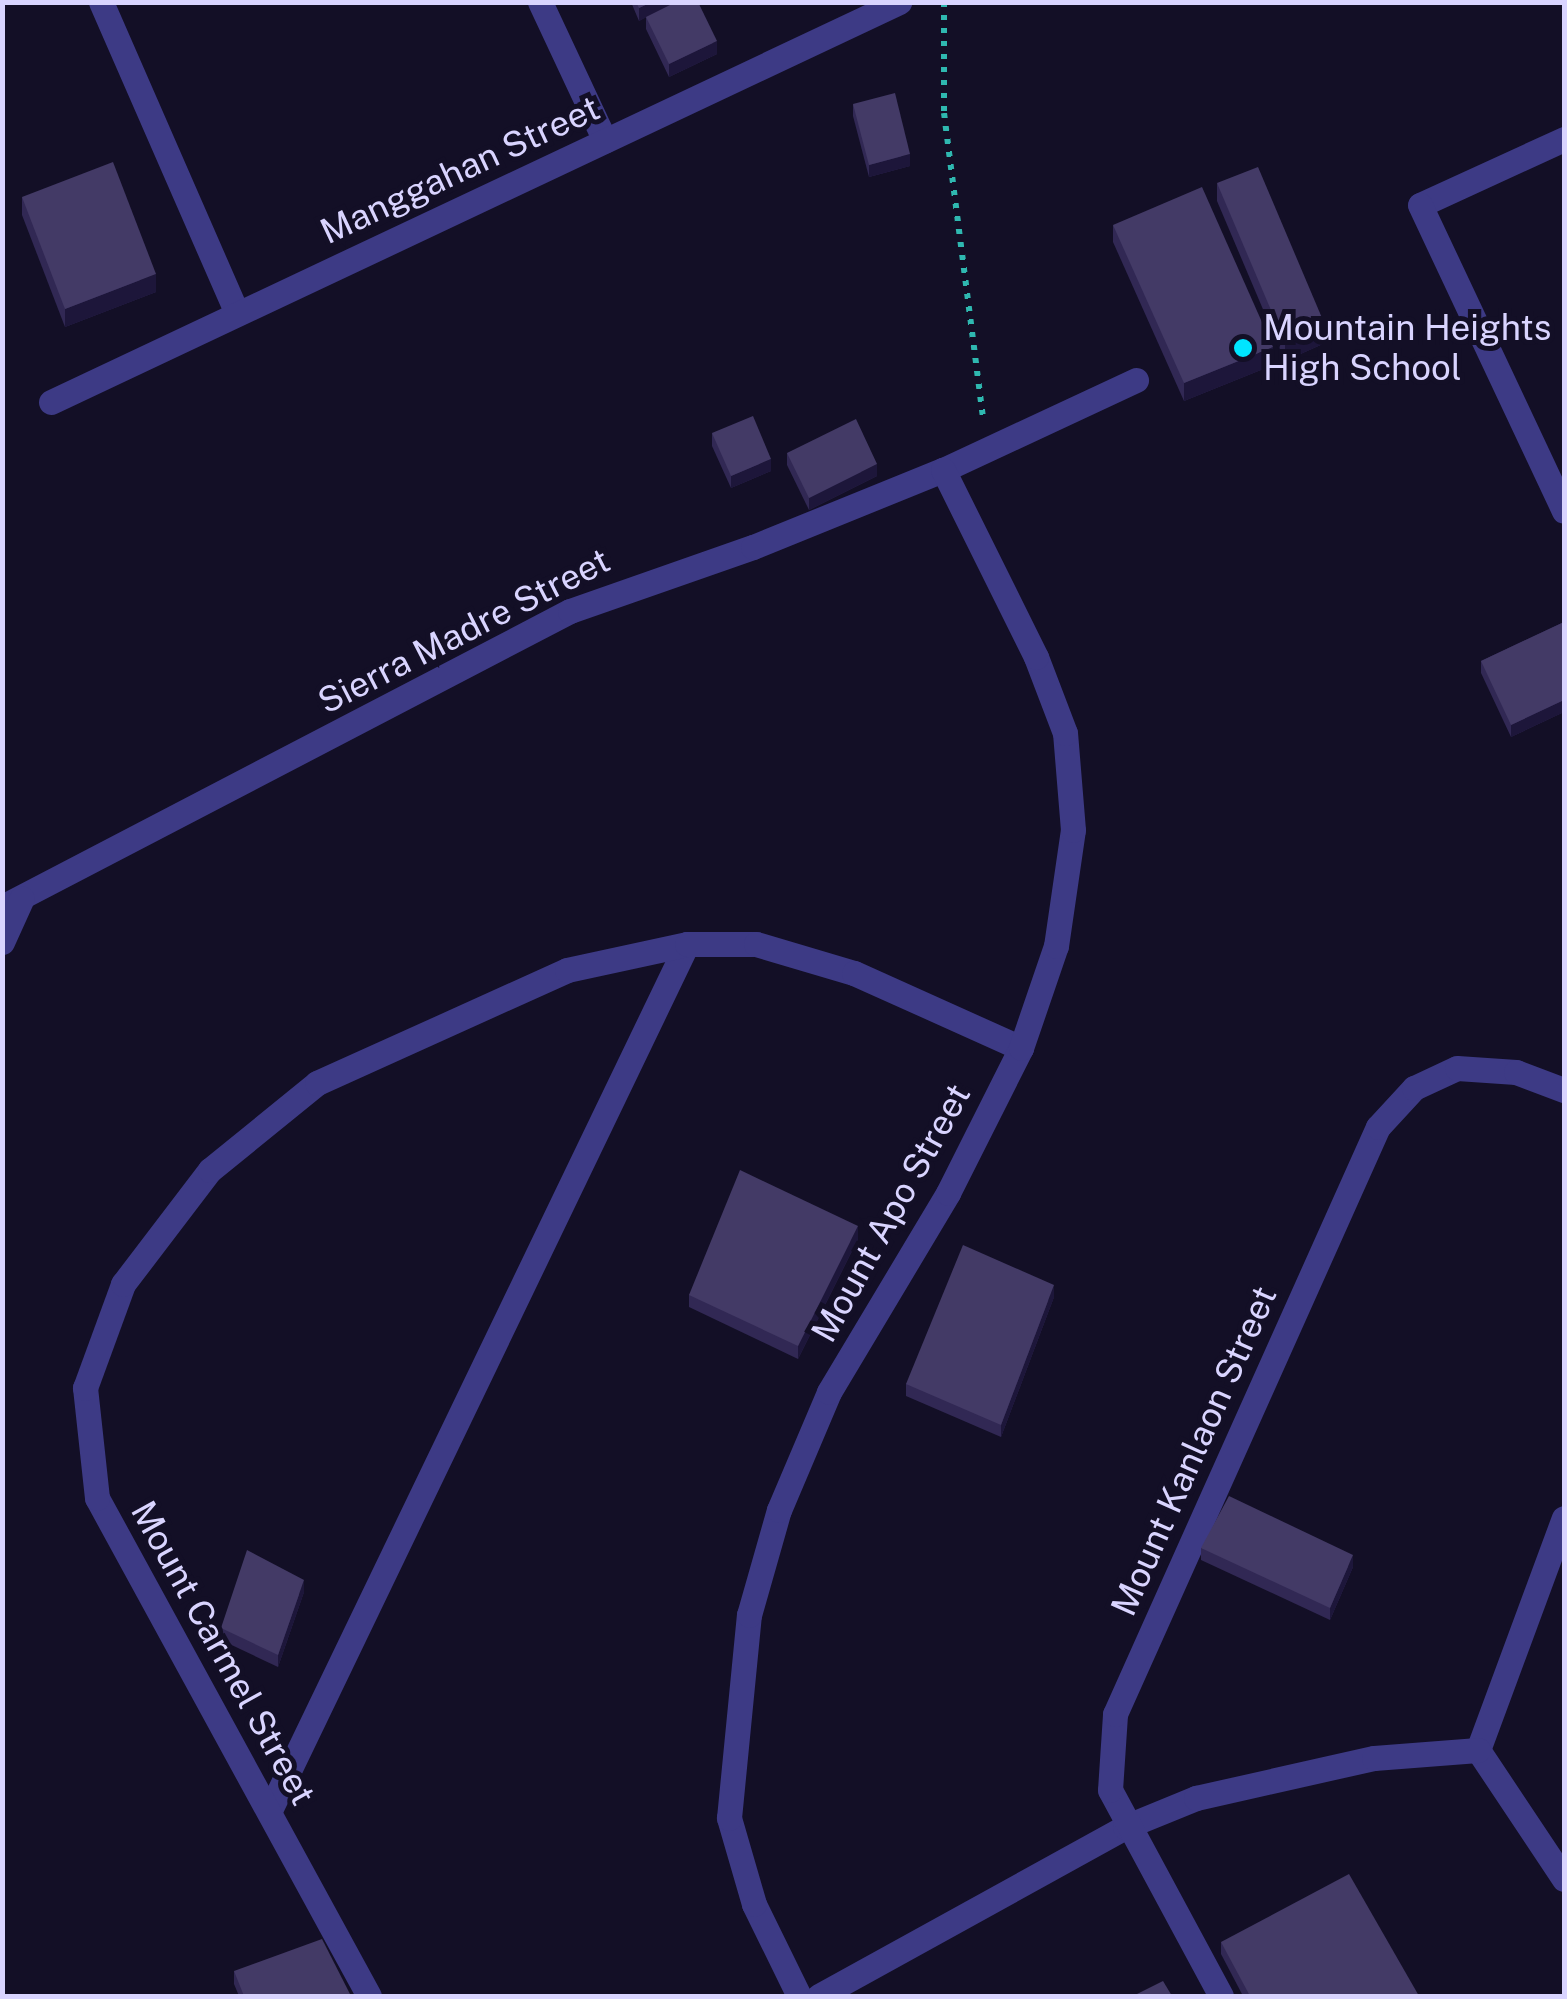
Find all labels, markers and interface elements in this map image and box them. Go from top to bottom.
street label: Manggahan Street [314,87,606,253]
place label: Mountain Heights High School [1263,307,1551,389]
marker: Mountain Heights High School [1232,337,1254,359]
street label: Sierra Madre Street [311,539,617,723]
street label: Mount Apo Street [803,1077,979,1349]
street label: Mount Kanlaon Street [1102,1280,1286,1622]
street label: Mount Carmel Street [122,1494,324,1812]

